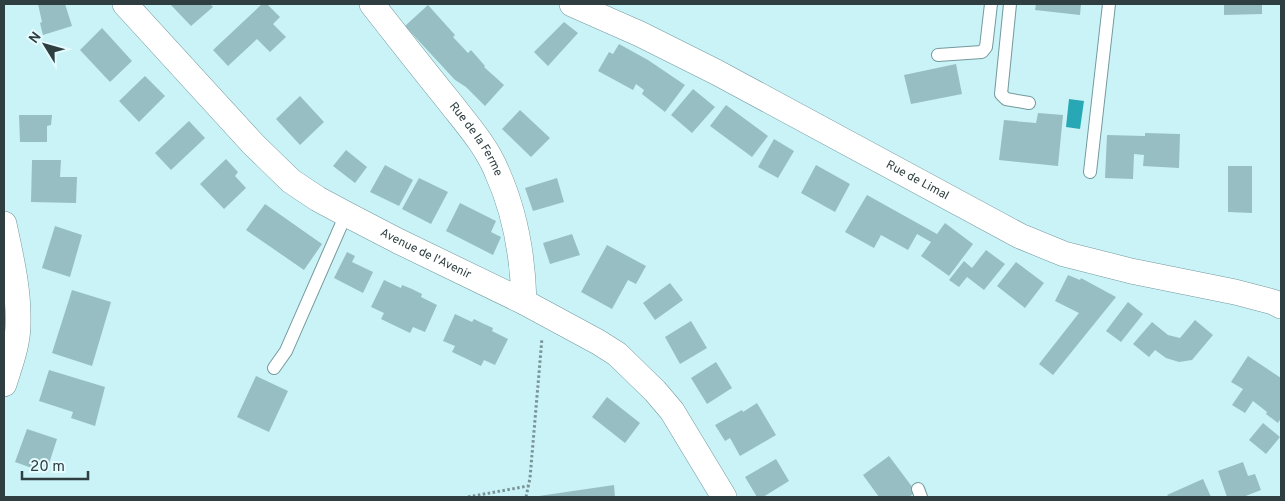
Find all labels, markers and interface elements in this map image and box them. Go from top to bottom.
north arrow [20,20,70,70]
text: N [26,29,46,47]
street label: Rue de la Ferme [445,99,506,179]
street label: Rue de Limal [883,157,952,204]
street label: Avenue de l'Avenir [377,225,474,283]
scale bar [22,448,89,480]
text: 20 m [30,458,65,477]

